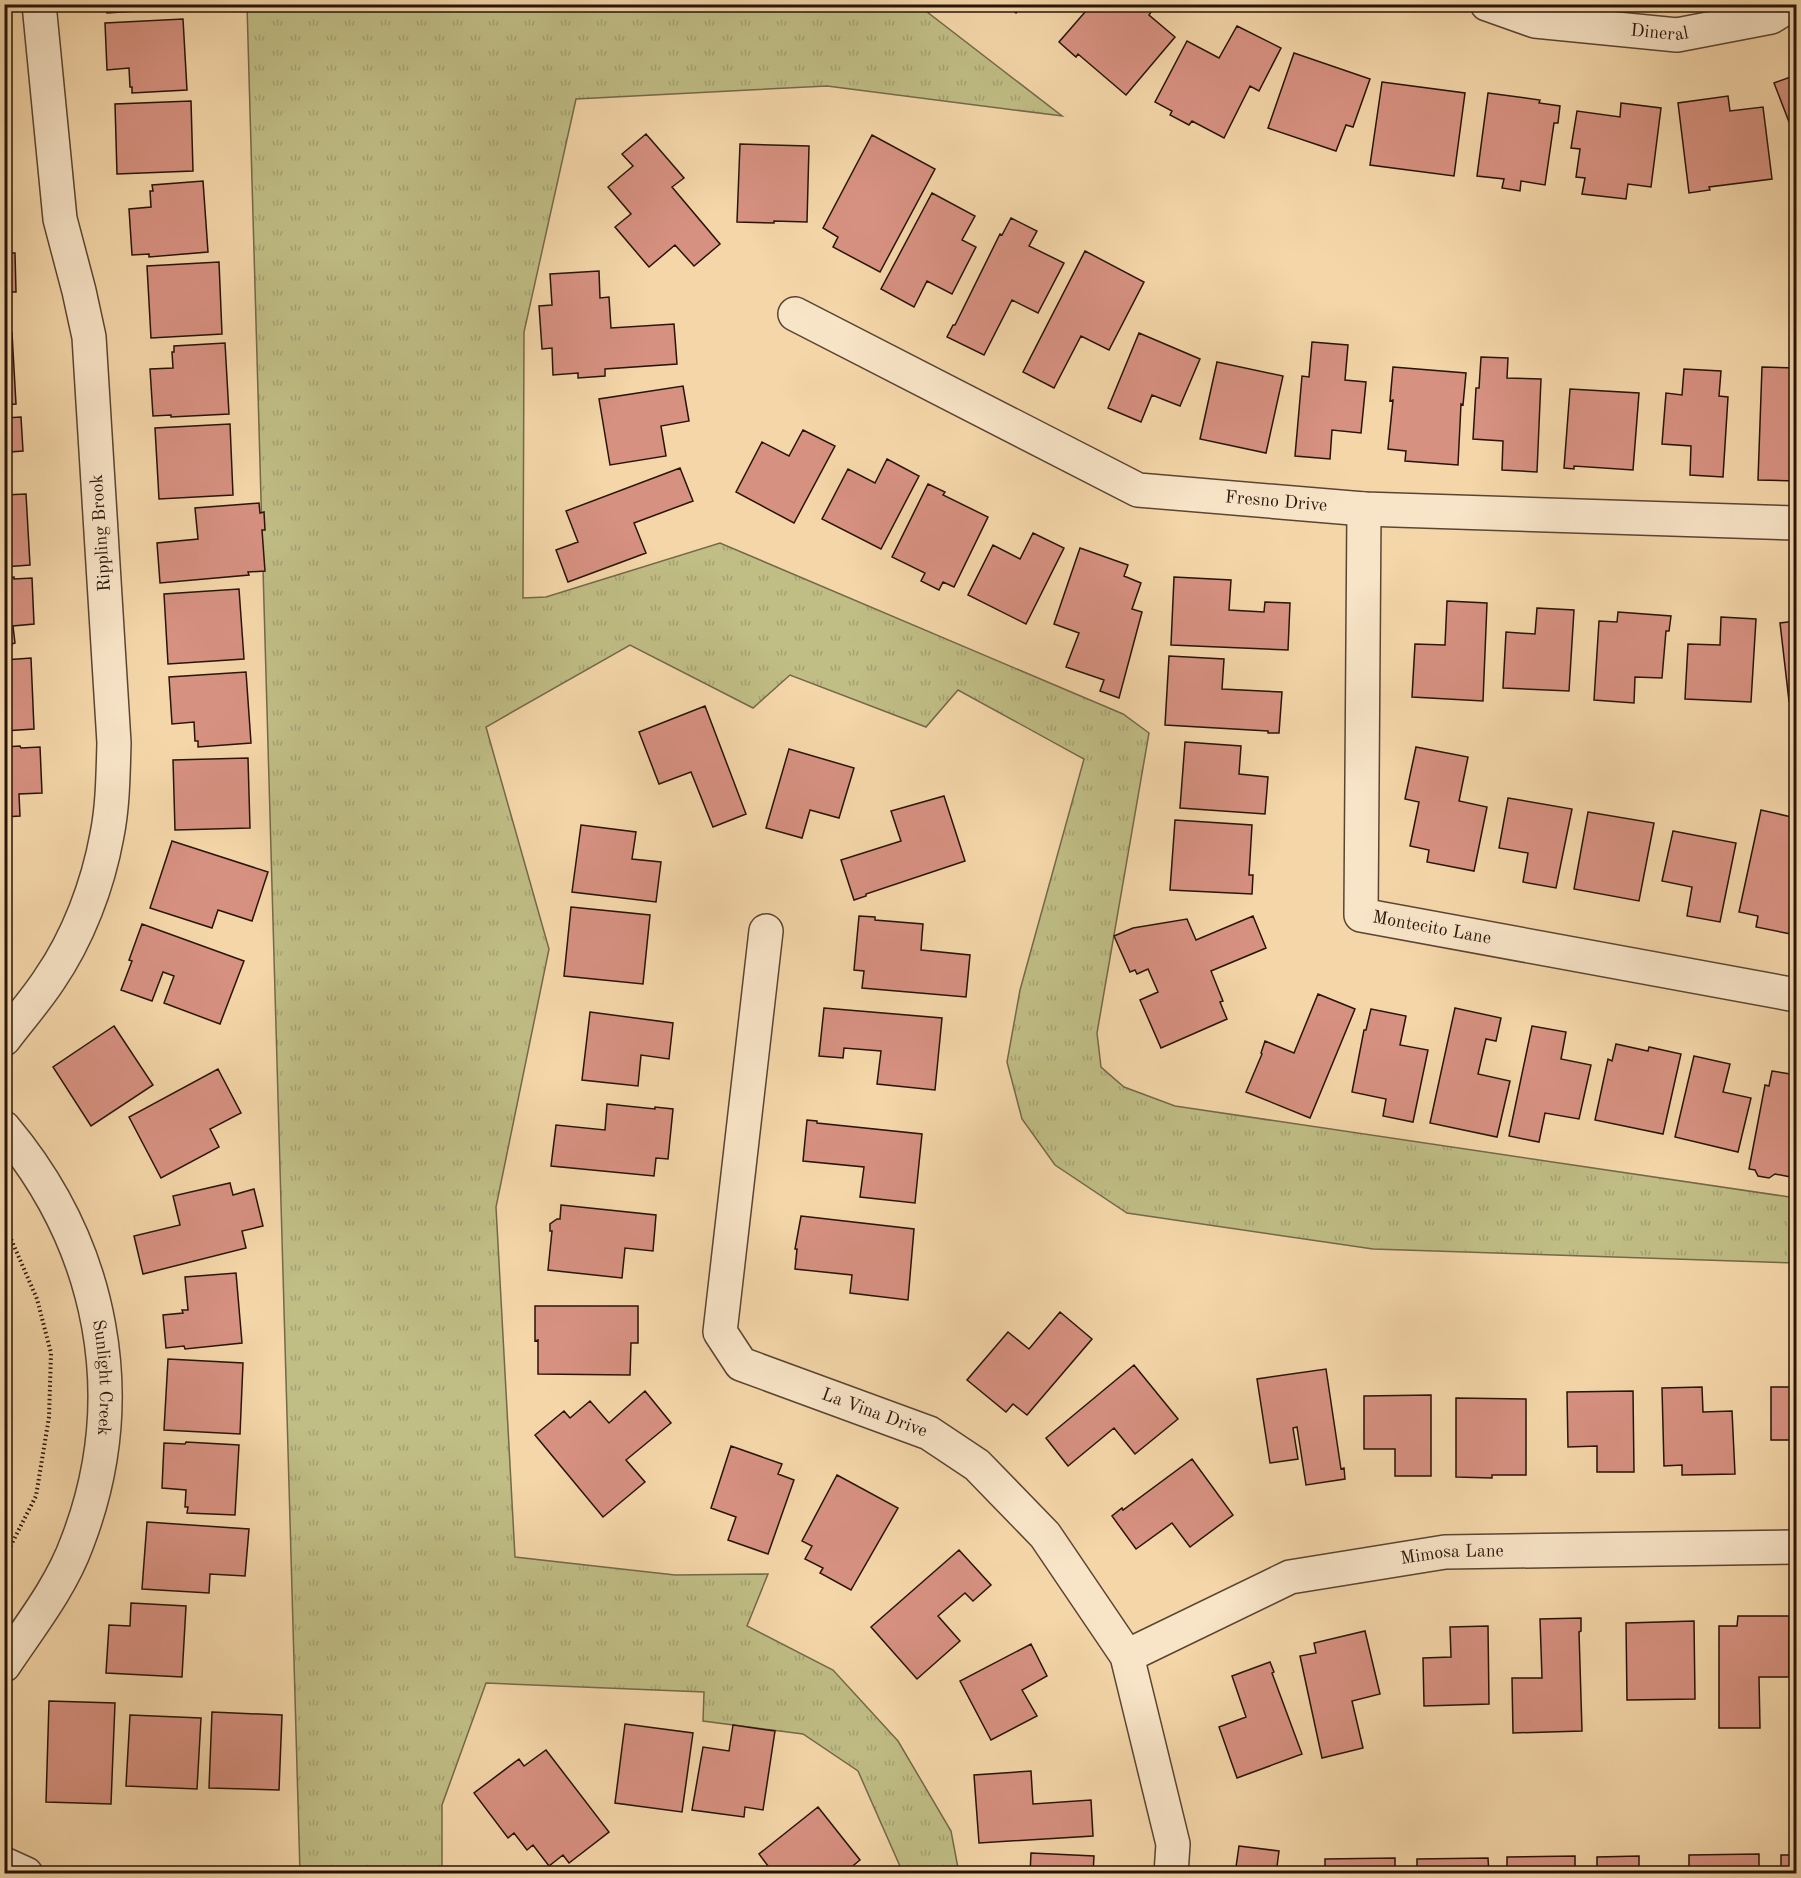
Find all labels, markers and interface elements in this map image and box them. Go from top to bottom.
street label: Dineral [1630,21,1690,44]
street label: Rippling Brook [88,474,114,592]
street label: Fresno Drive [1224,488,1328,515]
street label: Montecito Lane [1371,908,1493,948]
street label: Sunlight Creek [89,1318,114,1437]
street label: La Vina Drive [819,1385,930,1441]
street label: Mimosa Lane [1399,1542,1504,1568]

